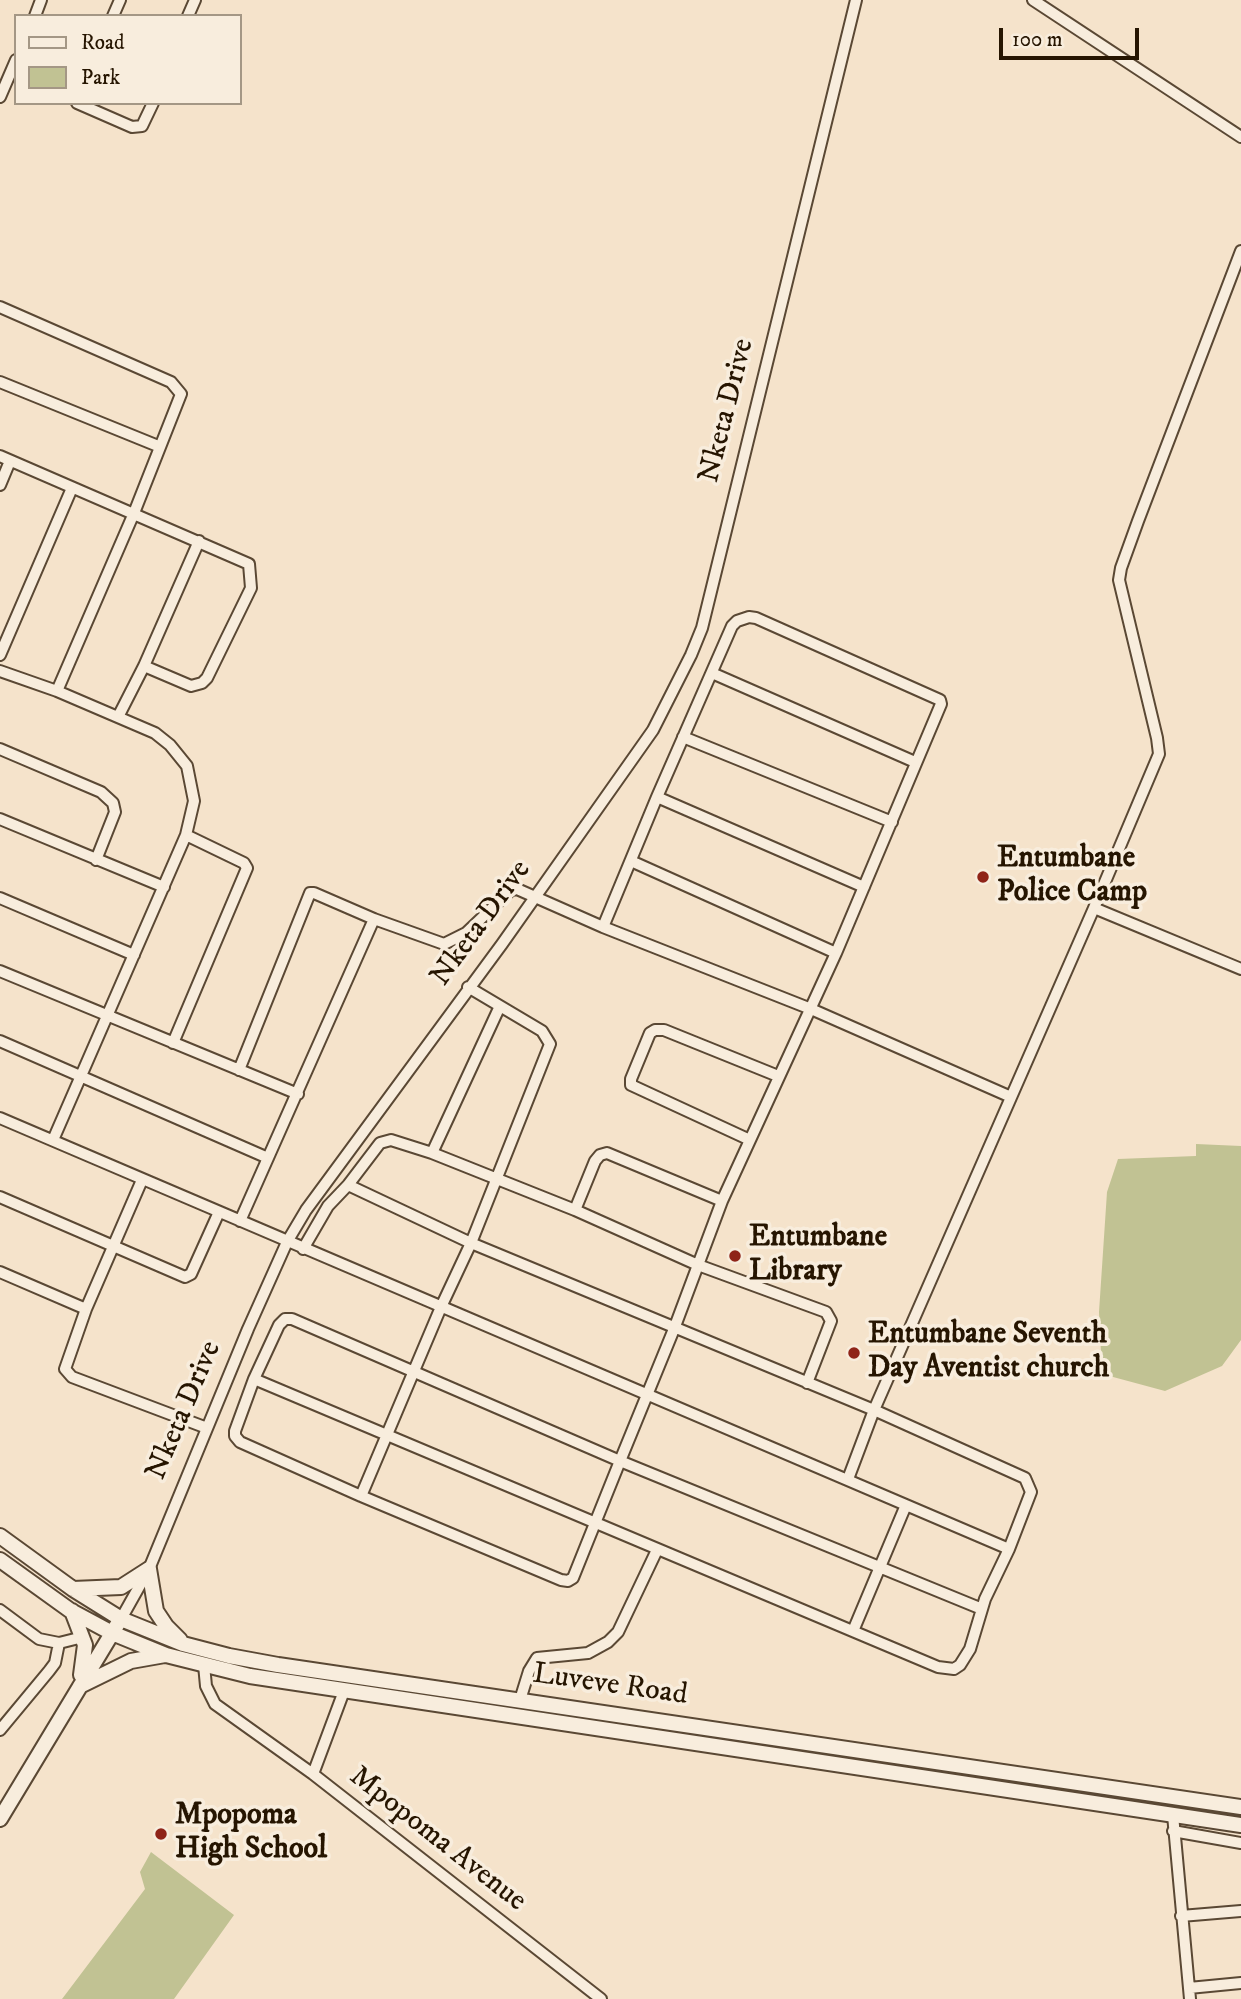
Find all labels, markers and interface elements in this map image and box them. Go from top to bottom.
legend [14,14,242,105]
scale bar [1003,14,1143,58]
text: 100 m [1012,27,1063,53]
text: Road [81,30,125,56]
text: Park [81,65,120,91]
street label: Nketa Drive [693,335,763,487]
place label: Entumbane Police Camp [997,842,1147,912]
street label: Nketa Drive [424,854,540,994]
marker: Entumbane Police Camp [975,869,991,885]
place label: Entumbane Library [749,1221,887,1292]
marker: Entumbane Library [727,1248,743,1264]
place label: Entumbane Seventh Day Aventist church [868,1318,1109,1388]
street label: Nketa Drive [140,1336,230,1486]
marker: Entumbane Seventh Day Aventist church [846,1345,862,1361]
street label: Luveve Road [530,1657,690,1715]
street label: Mpopoma Avenue [341,1760,533,1920]
place label: Mpopoma High School [175,1799,327,1870]
marker: Mpopoma High School [153,1826,169,1842]

